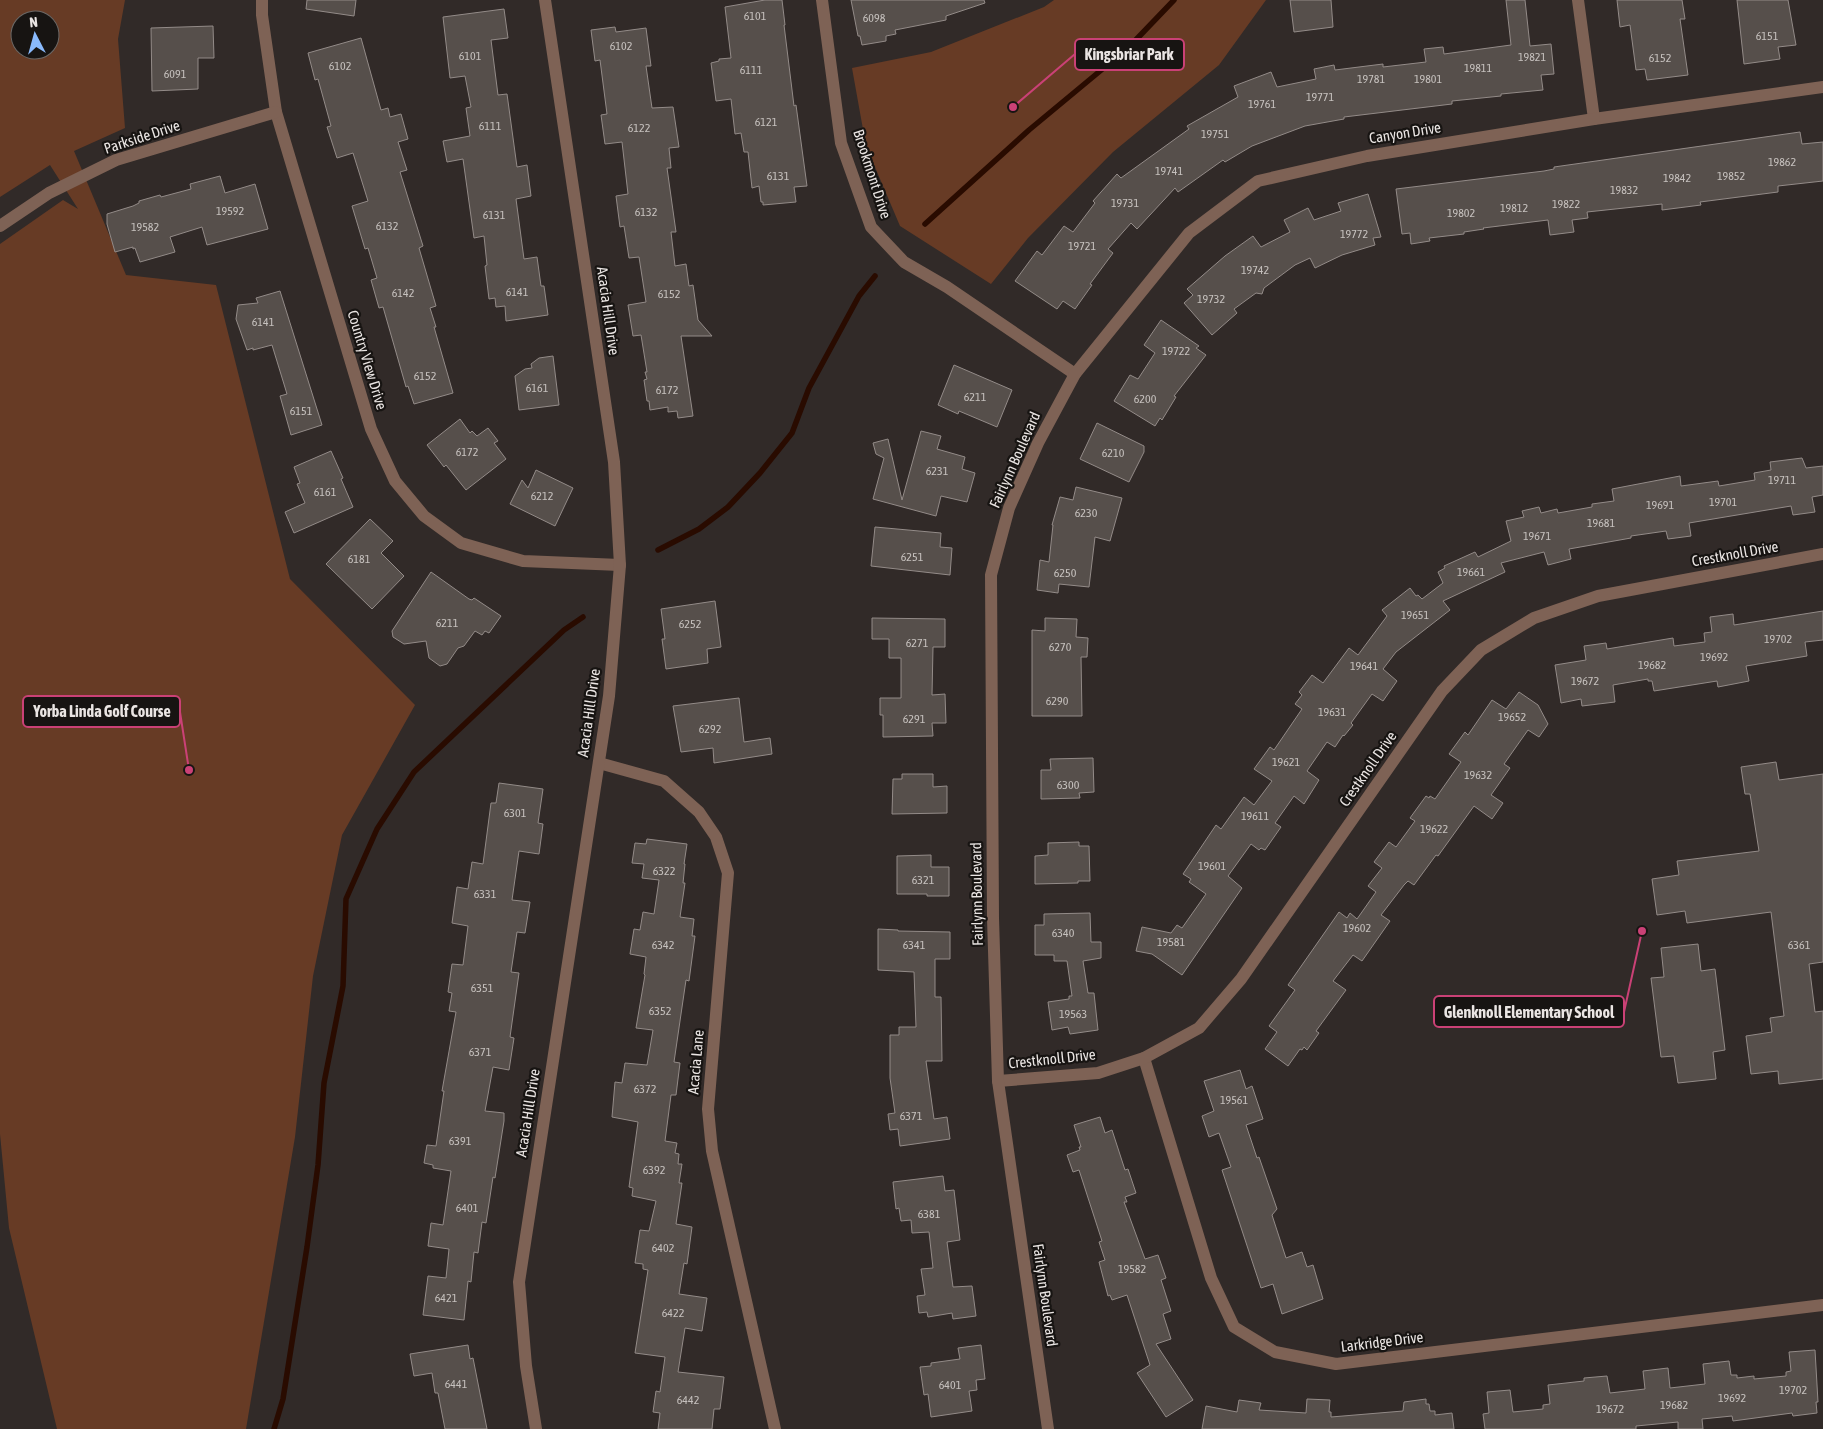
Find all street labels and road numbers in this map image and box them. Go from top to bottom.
street label: Parkside Drive [102,116,182,157]
street label: Canyon Drive [1368,118,1442,147]
street label: Brookmont Drive [850,127,895,221]
street label: Acacia Hill Drive [594,266,623,356]
street label: Country View Drive [344,308,391,412]
street label: Fairlynn Boulevard [986,409,1043,511]
street label: Crestknoll Drive [1690,537,1780,569]
street label: Acacia Hill Drive [574,667,603,758]
street label: Crestknoll Drive [1335,728,1400,809]
street label: Fairlynn Boulevard [967,842,986,946]
street label: Acacia Lane [684,1029,707,1095]
street label: Crestknoll Drive [1007,1045,1097,1072]
street label: Acacia Hill Drive [512,1067,543,1158]
street label: Fairlynn Boulevard [1030,1242,1061,1347]
street label: Larkridge Drive [1340,1328,1424,1355]

